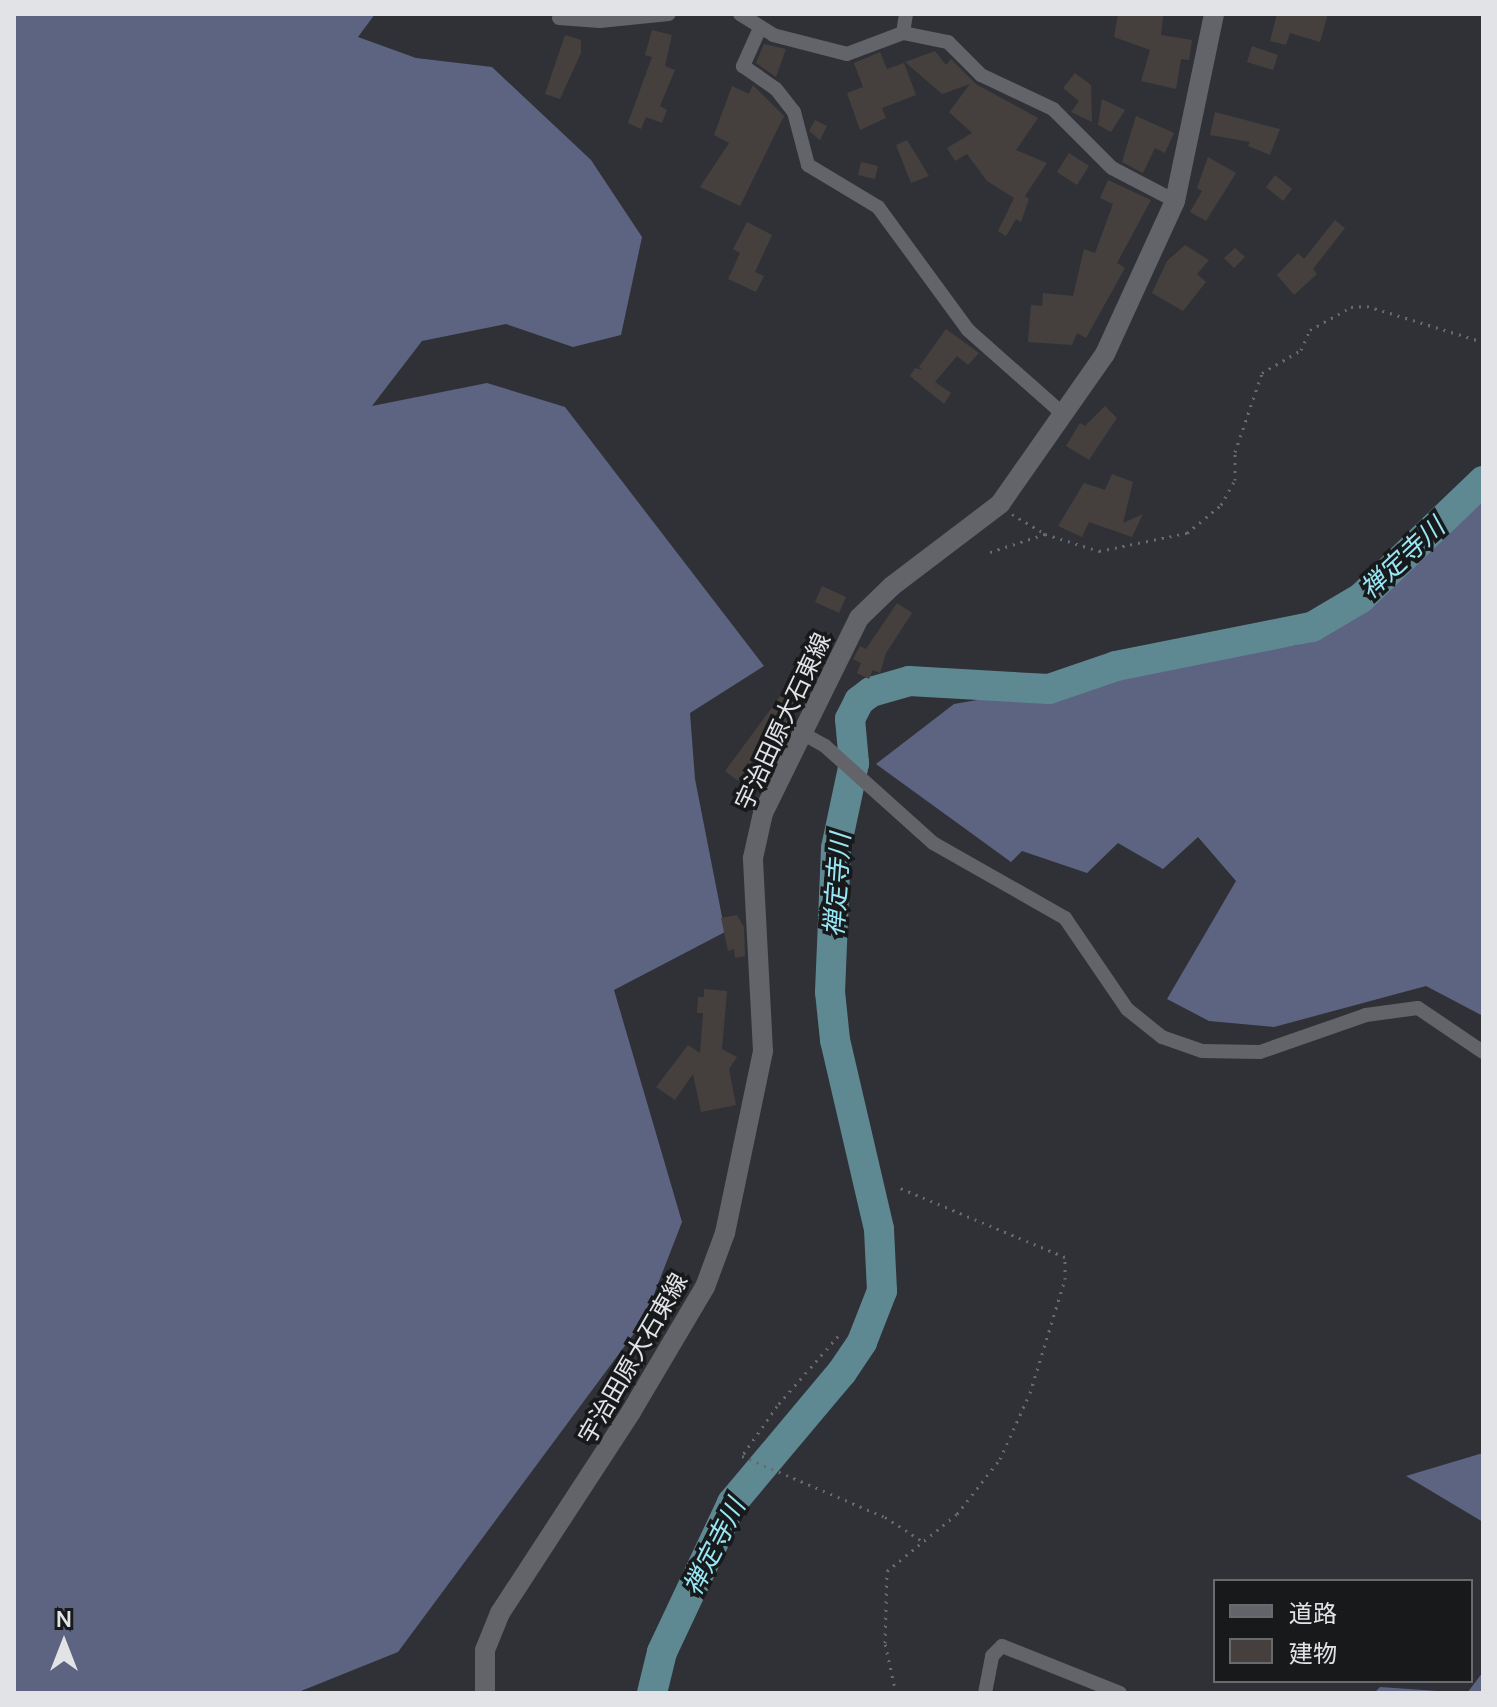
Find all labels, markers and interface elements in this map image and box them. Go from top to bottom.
water label: 禅定寺川 [1353,511,1451,605]
street label: 宇治田原大石東線 [728,628,836,814]
water label: 禅定寺川 [818,832,856,938]
street label: 宇治田原大石東線 [572,1268,692,1448]
water label: 禅定寺川 [676,1494,752,1600]
legend [1213,1579,1473,1683]
text: 道路 [1289,1596,1337,1629]
north arrow [24,1603,104,1683]
text: N [56,1604,72,1634]
text: 建物 [1289,1636,1337,1669]

